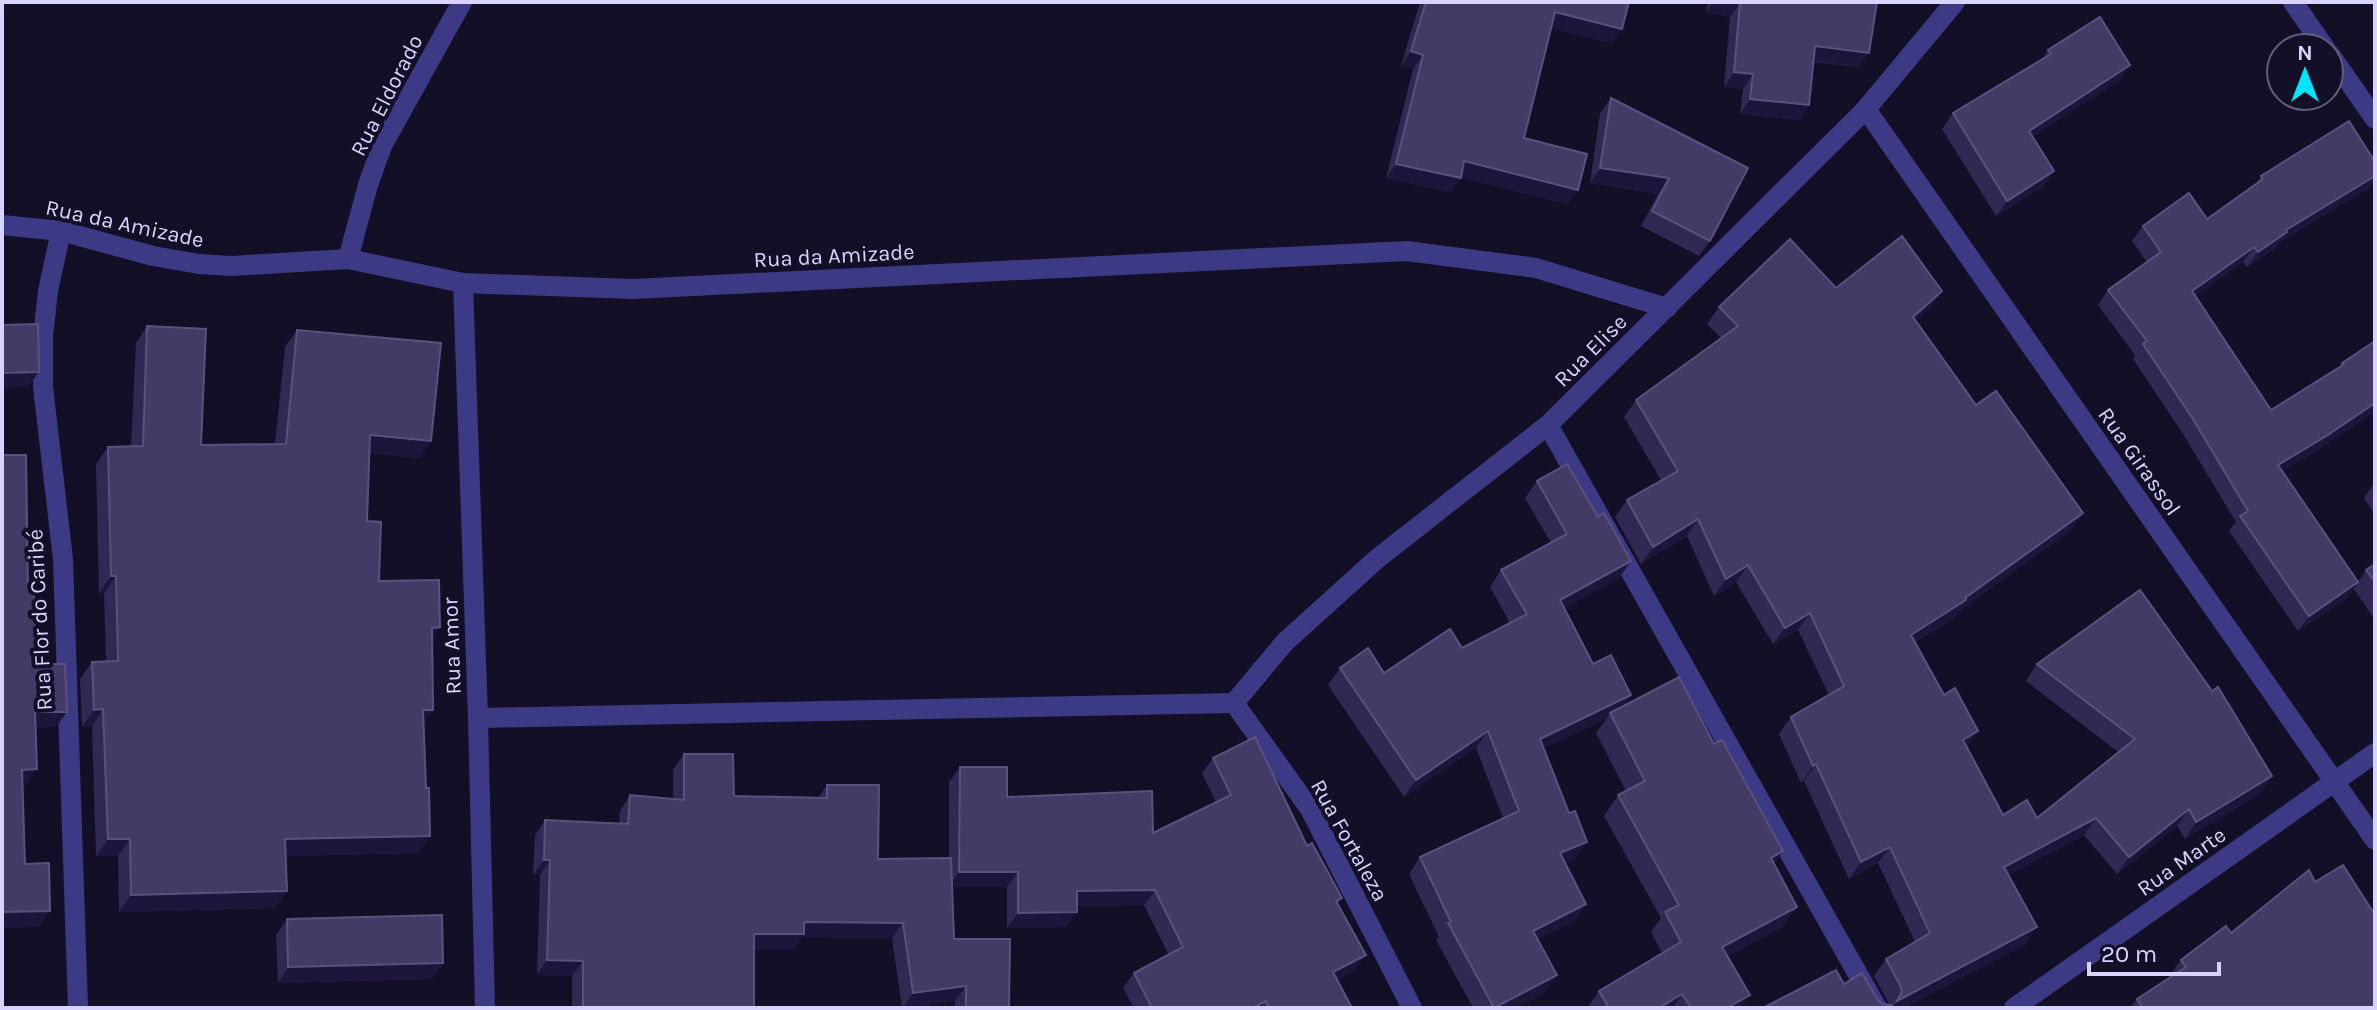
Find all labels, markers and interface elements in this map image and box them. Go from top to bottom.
street label: Rua Eldorado [345,30,429,161]
north arrow [2265,32,2345,112]
text: N [2297,40,2313,66]
street label: Rua da Amizade [43,195,206,253]
street label: Rua da Amizade [753,239,915,273]
street label: Rua Elise [1549,309,1632,392]
street label: Rua Girassol [2092,402,2186,521]
street label: Rua Flor do Caribé [22,529,58,711]
street label: Rua Amor [437,597,467,695]
street label: Rua Fortaleza [1305,775,1393,906]
street label: Rua Marte [2132,822,2231,902]
scale bar [2089,926,2219,976]
text: 20 m [2101,940,2157,968]

